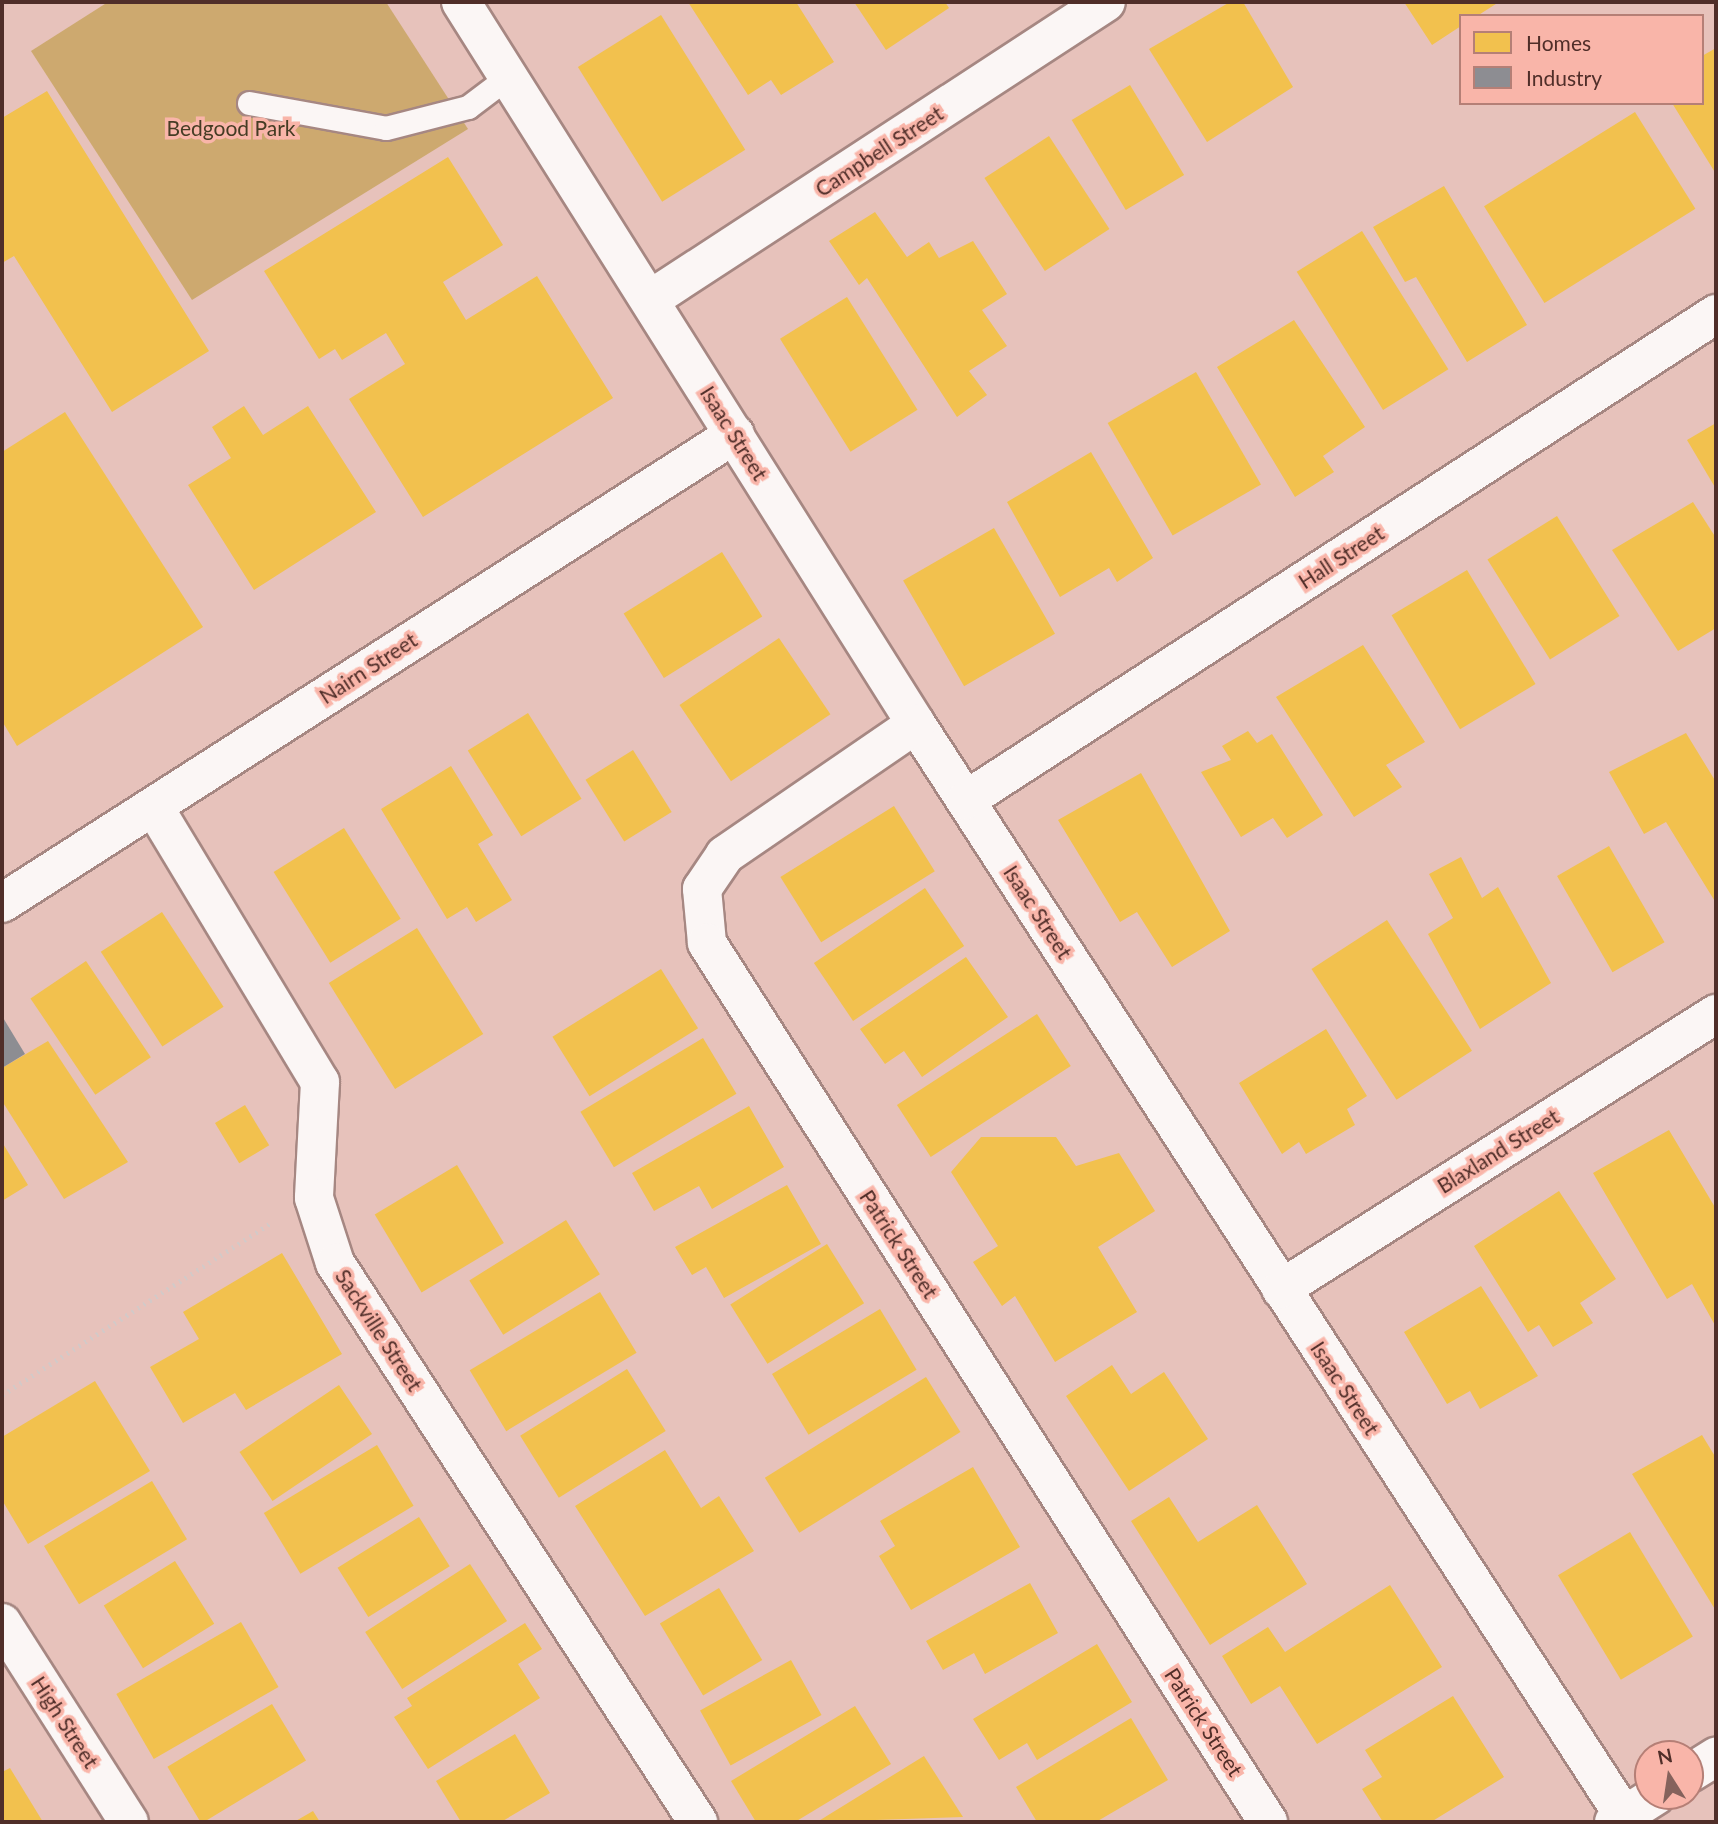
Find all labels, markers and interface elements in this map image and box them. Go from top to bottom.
legend [1459,14,1704,105]
text: Homes [1526,30,1591,55]
text: Industry [1526,65,1602,90]
street label: Campbell Street [811,100,947,202]
park label: Bedgood Park [167,115,295,141]
street label: Isaac Street [695,381,773,485]
street label: Hall Street [1294,520,1388,594]
street label: Nairn Street [314,627,422,709]
street label: Isaac Street [999,861,1077,963]
street label: Blaxland Street [1432,1104,1564,1198]
street label: Patrick Street [855,1185,943,1303]
street label: Sackville Street [330,1264,428,1396]
street label: Isaac Street [1306,1337,1384,1439]
street label: Patrick Street [1160,1663,1248,1781]
street label: High Street [26,1671,104,1773]
north arrow [1634,1740,1704,1810]
text: N [1655,1743,1674,1769]

